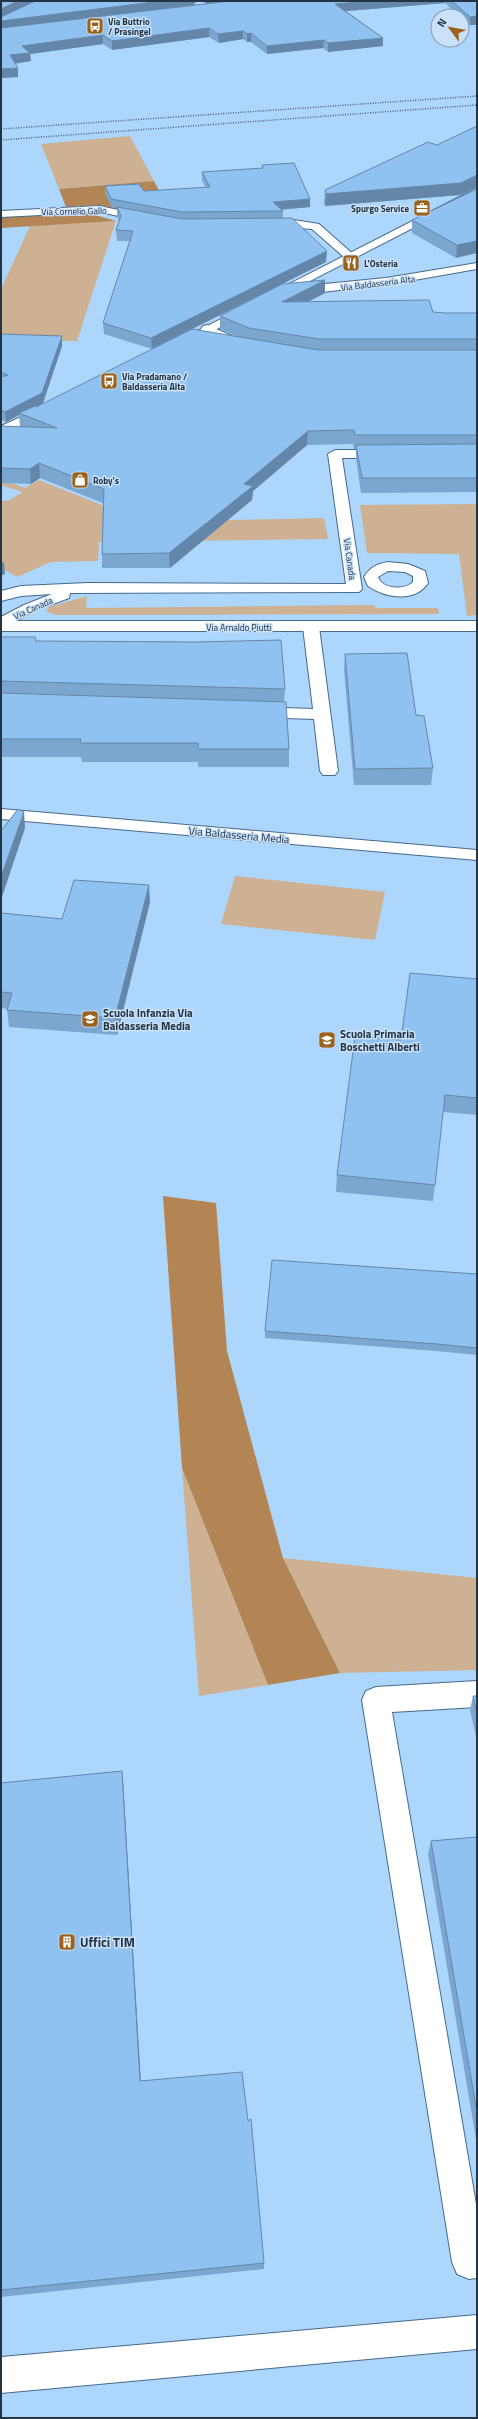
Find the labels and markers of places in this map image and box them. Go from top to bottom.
place label: Via Buttrio / Prasingel [108,15,151,38]
bus stop icon: Via Buttrio / Prasingel [85,16,105,36]
office icon: Spurgo Service [412,198,432,218]
place label: Spurgo Service [351,202,409,215]
restaurant icon: L'Osteria [341,253,361,273]
place label: L'Osteria [364,257,398,270]
place label: Via Pradamano / Baldasseria Alta [122,370,187,393]
bus stop icon: Via Pradamano / Baldasseria Alta [99,371,119,391]
shop icon: Roby's [70,470,90,490]
place label: Roby's [93,474,119,487]
place label: Scuola Infanzia Via Baldasseria Media [103,1005,193,1034]
school or university icon: Scuola Infanzia Via Baldasseria Media [80,1009,100,1029]
place label: Scuola Primaria Boschetti Alberti [340,1026,420,1055]
school or university icon: Scuola Primaria Boschetti Alberti [317,1030,337,1050]
building icon: Uffici TIM [57,1932,77,1952]
place label: Uffici TIM [80,1932,135,1952]

